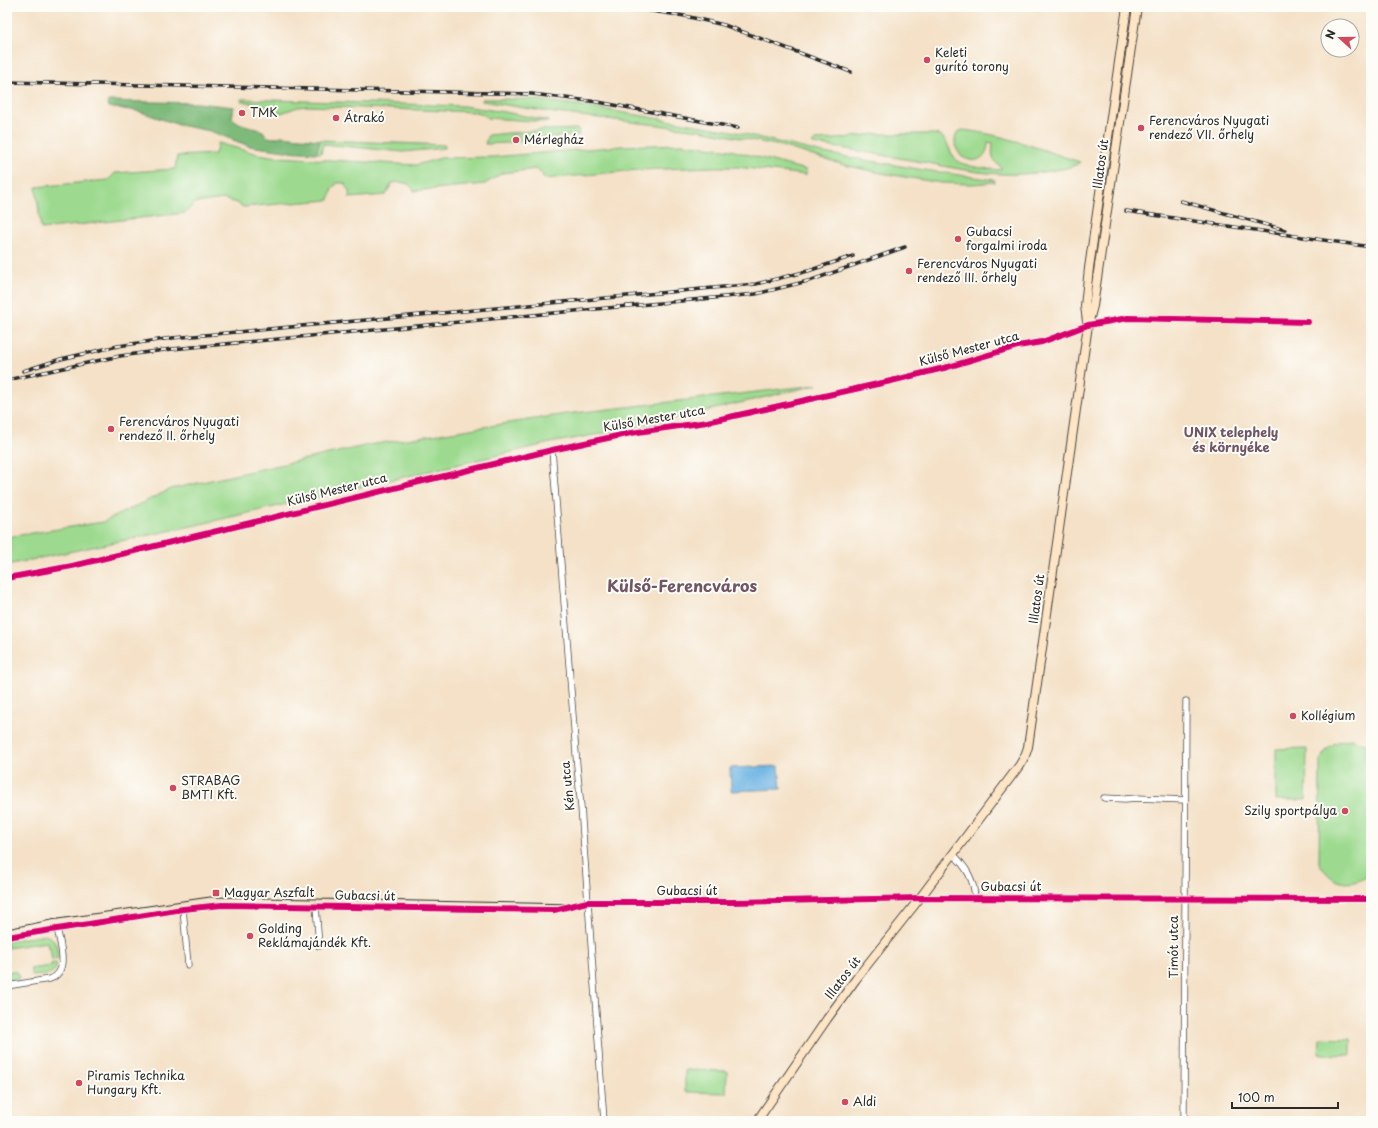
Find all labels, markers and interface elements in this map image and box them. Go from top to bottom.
north arrow [1320,18,1360,58]
text: N [1321,27,1340,41]
place label: Keleti gurító torony [935,43,1009,75]
marker: Keleti gurító torony [922,55,932,65]
place label: TMK [250,103,278,121]
marker: TMK [237,108,247,118]
place label: Átrakó [344,108,385,126]
place label: Ferencváros Nyugati rendező VII. őrhely [1149,111,1269,143]
marker: Átrakó [331,113,341,123]
marker: Ferencváros Nyugati rendező VII. őrhely [1136,123,1146,133]
place label: Mérlegház [524,130,584,148]
marker: Mérlegház [511,135,521,145]
street label: Illatos út [1088,138,1112,190]
place label: Gubacsi forgalmi iroda [966,222,1048,254]
marker: Gubacsi forgalmi iroda [953,234,963,244]
place label: Ferencváros Nyugati rendező III. őrhely [917,254,1037,286]
marker: Ferencváros Nyugati rendező III. őrhely [904,266,914,276]
street label: Külső Mester utca [917,326,1021,370]
street label: Külső Mester utca [602,400,706,436]
place label: Ferencváros Nyugati rendező II. őrhely [119,412,239,444]
district label: UNIX telephely és környéke [1184,422,1278,456]
marker: Ferencváros Nyugati rendező II. őrhely [106,424,116,434]
street label: Külső Mester utca [285,468,389,510]
district label: Külső-Ferencváros [607,573,757,597]
street label: Illatos út [1024,573,1048,625]
place label: Kollégium [1301,706,1356,724]
marker: Kollégium [1288,711,1298,721]
street label: Kén utca [555,760,579,812]
place label: STRABAG BMTI Kft. [181,771,240,803]
marker: STRABAG BMTI Kft. [168,783,178,793]
place label: Szily sportpálya [1244,801,1338,819]
marker: Szily sportpálya [1340,806,1350,816]
street label: Gubacsi út [981,877,1042,895]
street label: Gubacsi út [657,881,718,899]
place label: Magyar Aszfalt [224,883,315,901]
street label: Gubacsi út [334,885,396,905]
marker: Magyar Aszfalt [211,888,221,898]
street label: Timót utca [1164,915,1182,979]
place label: Golding Reklámajándék Kft. [258,919,371,951]
marker: Golding Reklámajándék Kft. [245,931,255,941]
street label: Illatos út [820,952,864,1003]
place label: Piramis Technika Hungary Kft. [87,1066,185,1098]
marker: Piramis Technika Hungary Kft. [74,1078,84,1088]
scale bar [1232,1084,1338,1110]
text: 100 m [1238,1088,1275,1106]
place label: Aldi [853,1092,876,1110]
marker: Aldi [840,1097,850,1107]

